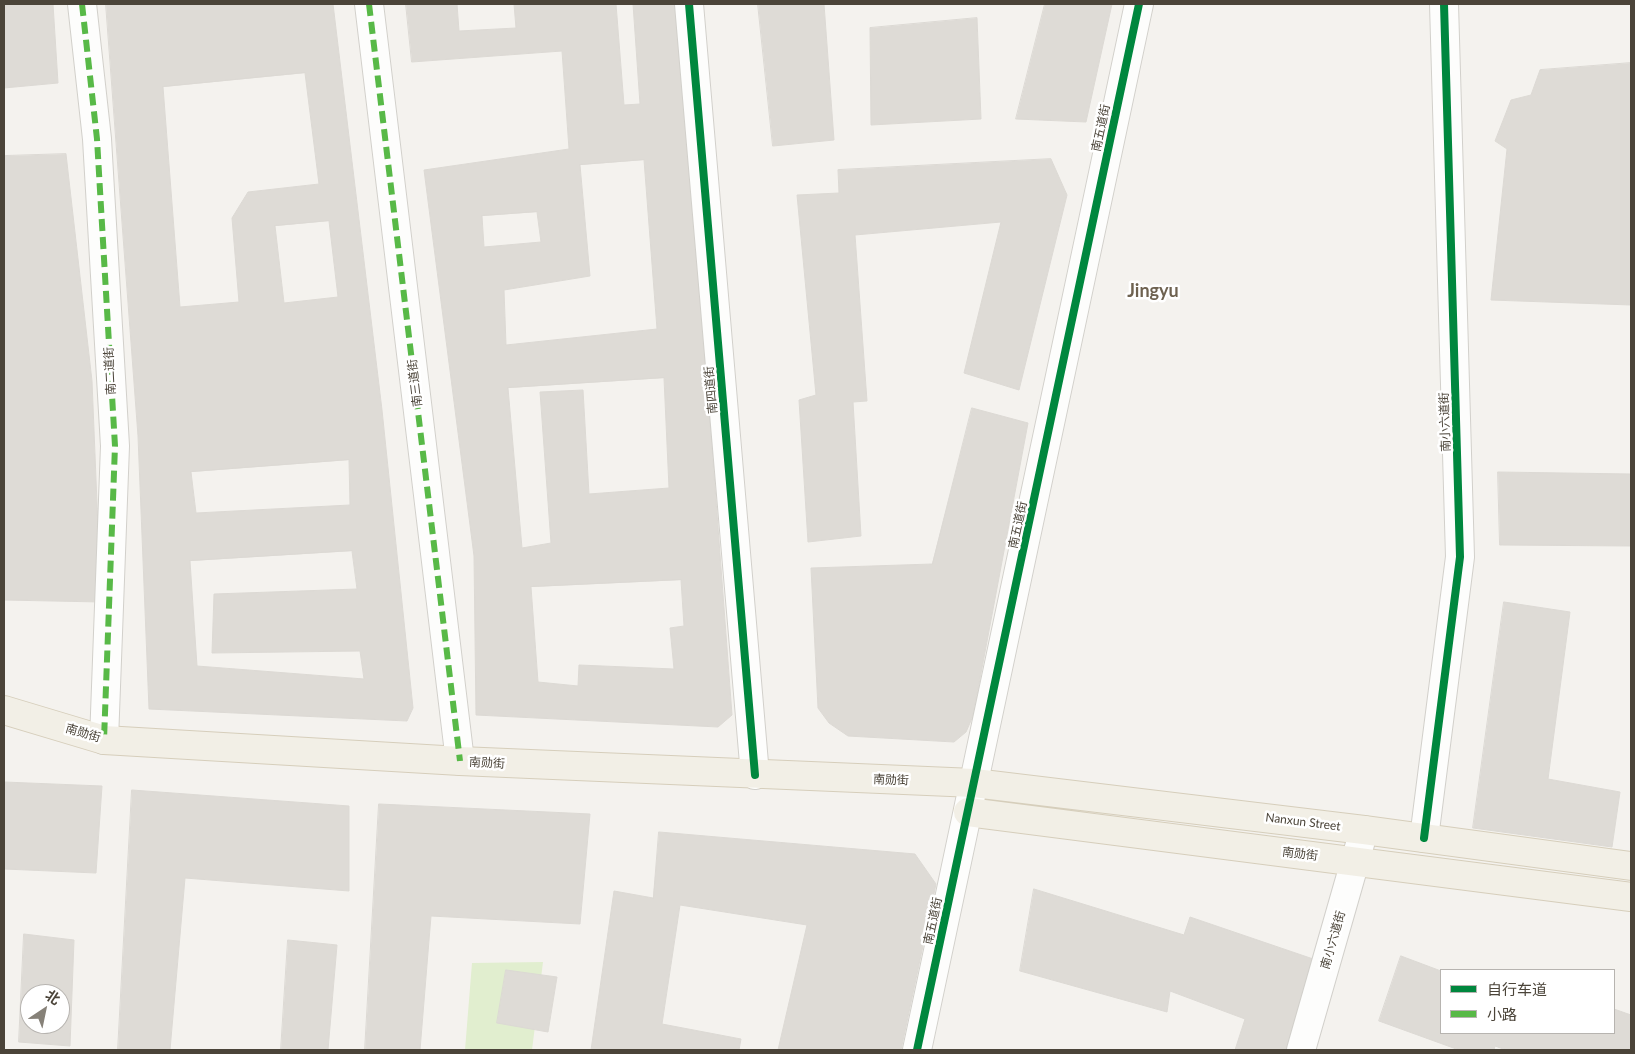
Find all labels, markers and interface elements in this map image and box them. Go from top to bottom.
street label: 南五道街 [1089,103,1113,153]
district label: Jingyu [1127,280,1179,302]
street label: 南二道街 [102,347,118,395]
street label: 南三道街 [405,358,425,408]
street label: 南四道街 [702,365,720,415]
street label: 南小六道街 [1437,392,1453,452]
street label: 南五道街 [1006,500,1030,550]
street label: 南勋街 [64,721,102,745]
street label: 南勋街 [469,755,505,771]
street label: 南勋街 [873,772,909,788]
street label: Nanxun Street [1265,810,1341,834]
street label: 南勋街 [1281,845,1319,863]
street label: 南五道街 [921,896,945,946]
street label: 南小六道街 [1318,909,1348,971]
legend [1440,969,1615,1034]
text: 自行车道 [1487,980,1547,998]
north arrow [20,984,70,1034]
text: 北 [43,986,64,1008]
text: 小路 [1487,1005,1517,1023]

